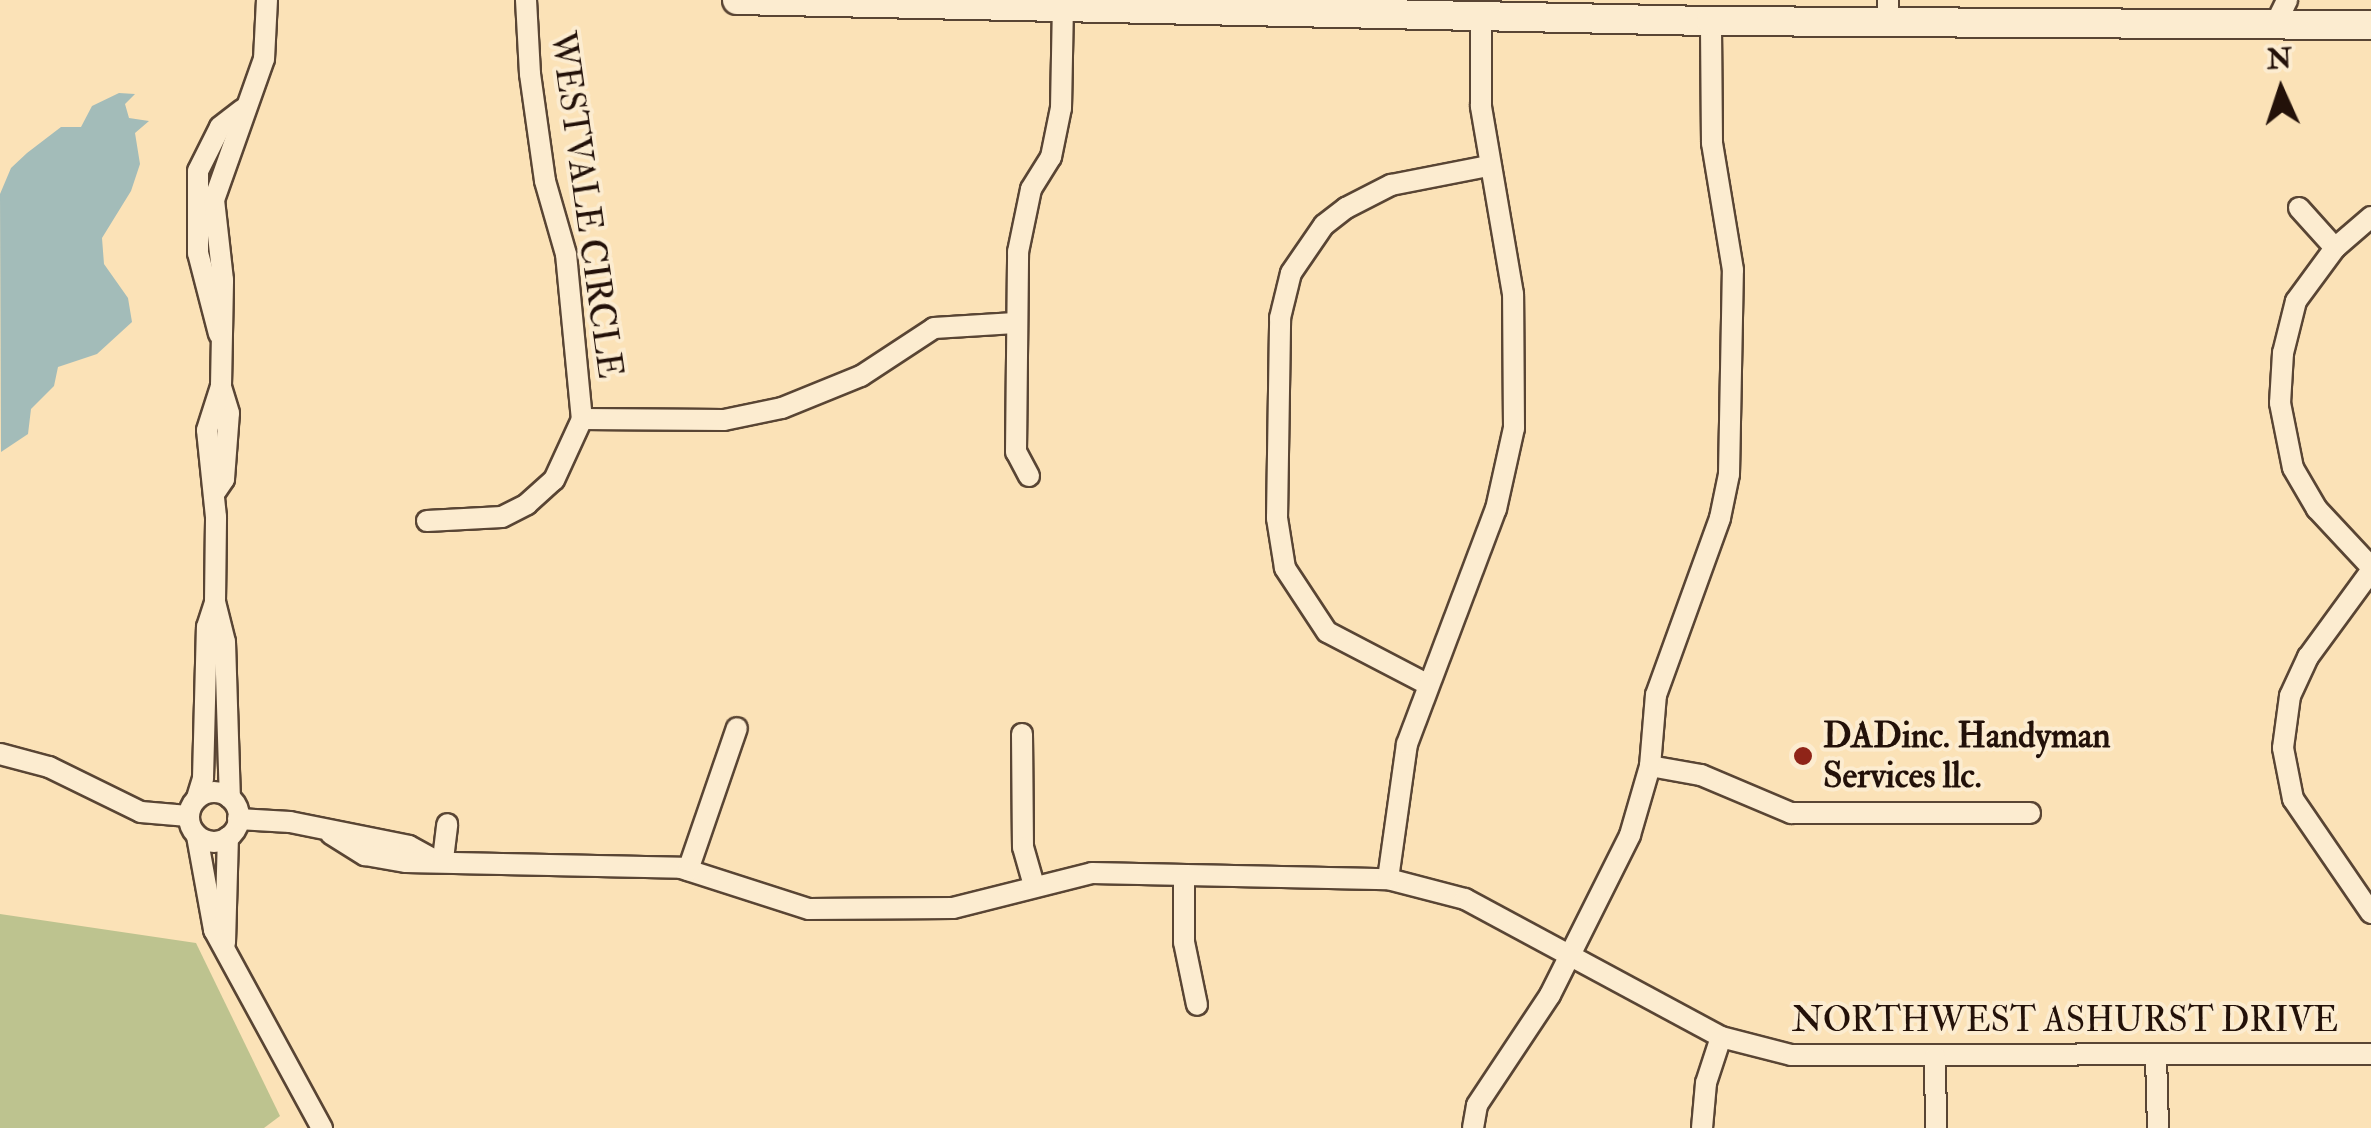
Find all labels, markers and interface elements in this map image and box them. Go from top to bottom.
street label: WESTVALE CIRCLE [541,29,631,381]
north arrow [2231,40,2331,140]
text: N [2266,41,2293,78]
place label: DADinc. Handyman Services llc. [1823,715,2111,797]
marker: DADinc. Handyman Services llc. [1792,745,1814,767]
street label: NORTHWEST ASHURST DRIVE [1792,999,2338,1041]

